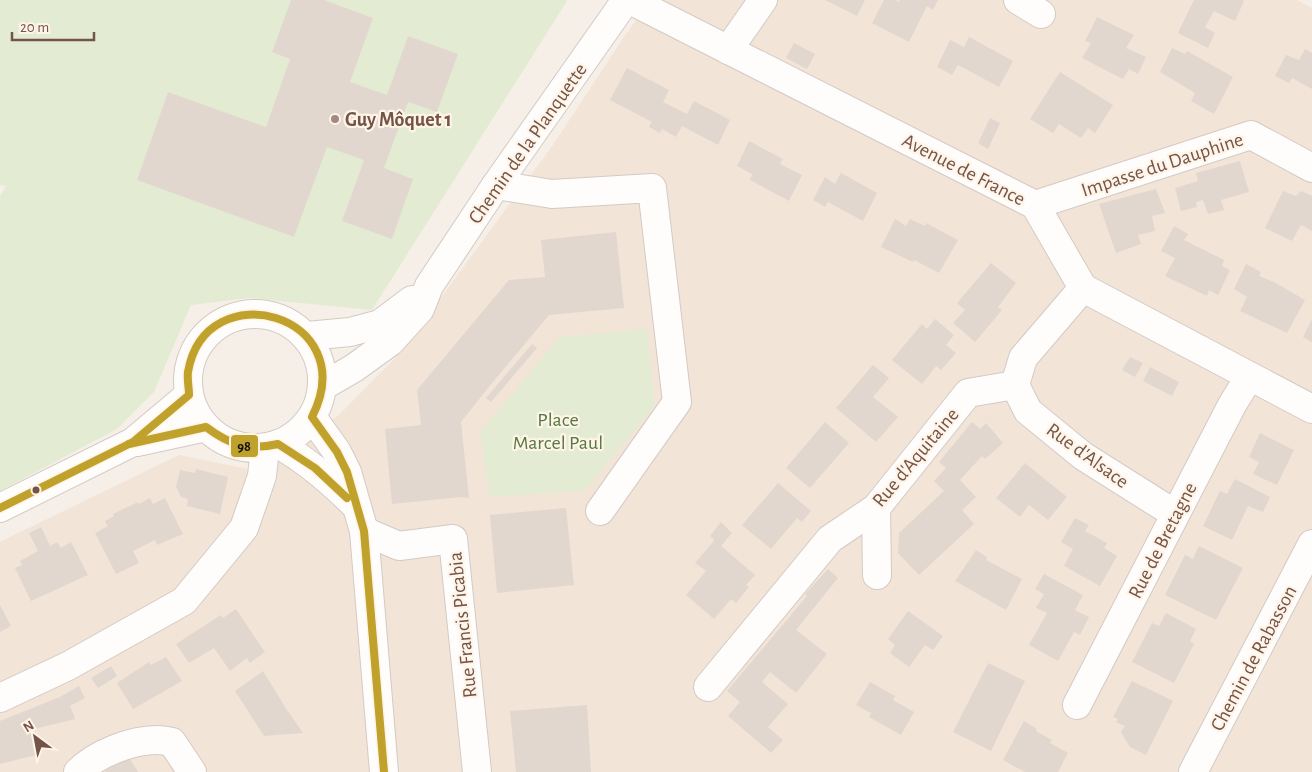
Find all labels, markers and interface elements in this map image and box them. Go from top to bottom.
scale bar [12,10,95,42]
text: 20 m [20,20,49,35]
street label: Chemin de la Planquette [465,60,591,227]
place label: Guy Môquet 1 [345,110,452,130]
marker: Guy Môquet 1 [329,113,341,125]
street label: Impasse du Dauphine [1079,129,1246,201]
street label: Avenue de France [899,130,1028,209]
street label: Rue d'Aquitaine [869,404,963,511]
park label: Place Marcel Paul [513,410,603,453]
street label: Rue d'Alsace [1043,420,1132,492]
line badge: 98 [230,434,259,458]
text: 98 [237,440,251,454]
street label: Rue de Bretagne [1125,479,1201,602]
unlabelled marker [31,485,41,495]
street label: Rue Francis Picabia [445,551,481,699]
street label: Chemin de Rabasson [1207,582,1301,734]
north arrow [10,712,60,762]
text: N [21,718,36,735]

